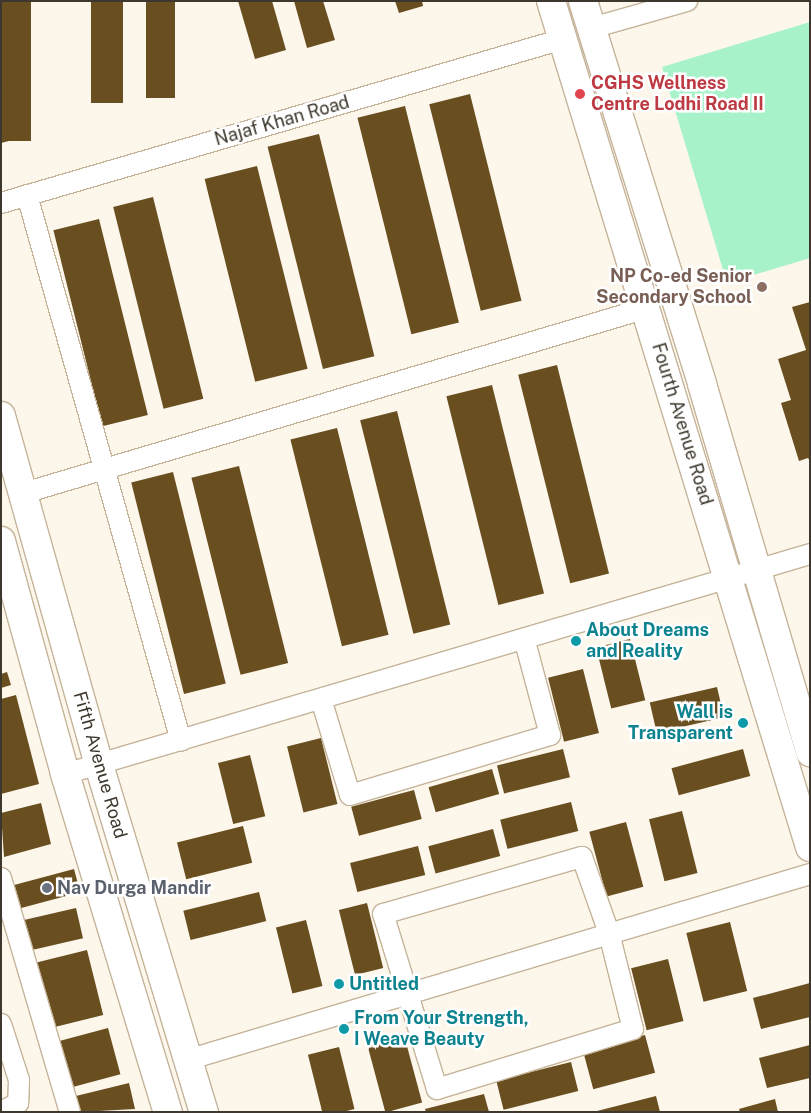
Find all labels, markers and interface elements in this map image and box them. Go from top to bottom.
place label: CGHS Wellness Centre Lodhi Road II [591,73,764,116]
marker: CGHS Wellness Centre Lodhi Road II [573,87,587,101]
street label: Najaf Khan Road [212,91,352,151]
place label: NP Co-ed Senior Secondary School [596,266,752,308]
marker: NP Co-ed Senior Secondary School [756,281,768,293]
street label: Fourth Avenue Road [647,340,717,508]
place label: About Dreams and Reality [586,620,709,662]
marker: About Dreams and Reality [570,635,582,647]
street label: Fifth Avenue Road [69,689,131,841]
place label: Wall is Transparent [628,702,733,744]
marker: Wall is Transparent [737,717,749,729]
place label: Nav Durga Mandir [57,877,211,899]
marker: Nav Durga Mandir [41,882,53,894]
place label: Untitled [349,973,419,995]
marker: Untitled [333,978,345,990]
place label: From Your Strength, I Weave Beauty [354,1008,529,1050]
marker: From Your Strength, I Weave Beauty [338,1023,350,1035]

